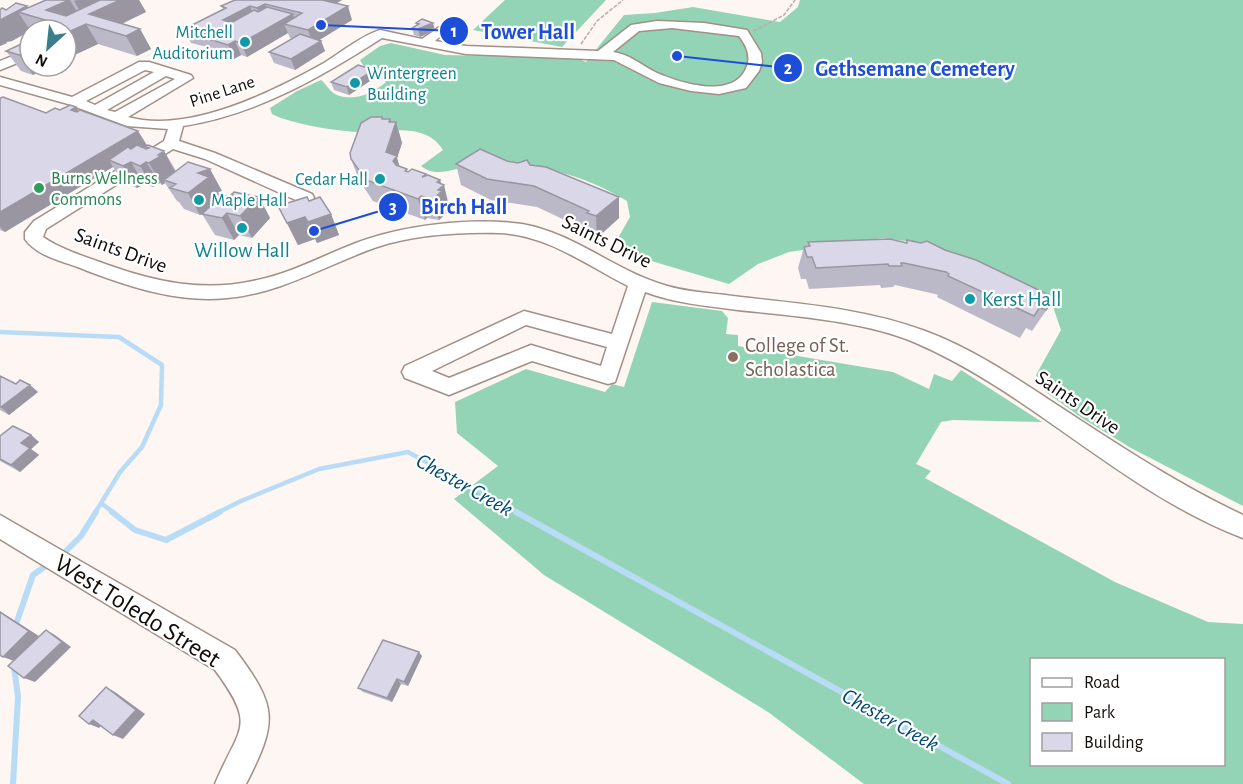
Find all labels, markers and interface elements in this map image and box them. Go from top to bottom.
callout: Tower Hall [439,11,587,51]
north arrow [18,18,78,78]
text: Tower Hall [481,21,575,43]
text: 1 [451,23,457,41]
place label: Mitchell Auditorium [152,24,233,63]
marker: Mitchell Auditorium [238,35,252,49]
callout: Gethsemane Cemetery [773,48,1026,88]
text: N [33,51,50,70]
text: Gethsemane Cemetery [815,58,1015,81]
text: 2 [784,60,793,78]
place label: Wintergreen Building [367,65,457,104]
street label: Pine Lane [187,73,257,111]
marker: Wintergreen Building [348,76,362,90]
place label: Burns Wellness Commons [51,170,158,209]
place label: Cedar Hall [295,171,368,189]
marker: Cedar Hall [373,172,387,186]
marker: Burns Wellness Commons [32,181,46,195]
callout: Birch Hall [378,187,519,227]
place label: Maple Hall [211,192,287,210]
marker: Maple Hall [192,193,206,207]
text: Birch Hall [421,196,507,218]
text: 3 [389,199,397,217]
street label: Saints Drive [559,211,655,272]
marker: Willow Hall [235,221,249,235]
street label: Saints Drive [72,224,170,277]
place label: Willow Hall [194,240,290,261]
place label: Kerst Hall [982,289,1061,310]
marker: Kerst Hall [963,292,977,306]
place label: College of St. Scholastica [745,335,850,380]
marker: College of St. Scholastica [726,350,740,364]
street label: Saints Drive [1032,367,1124,438]
water label: Chester Creek [412,449,517,520]
street label: West Toledo Street [50,549,225,672]
legend [1030,658,1225,766]
text: Road [1084,674,1120,692]
water label: Chester Creek [838,684,943,755]
text: Park [1084,704,1116,722]
text: Building [1084,734,1144,752]

